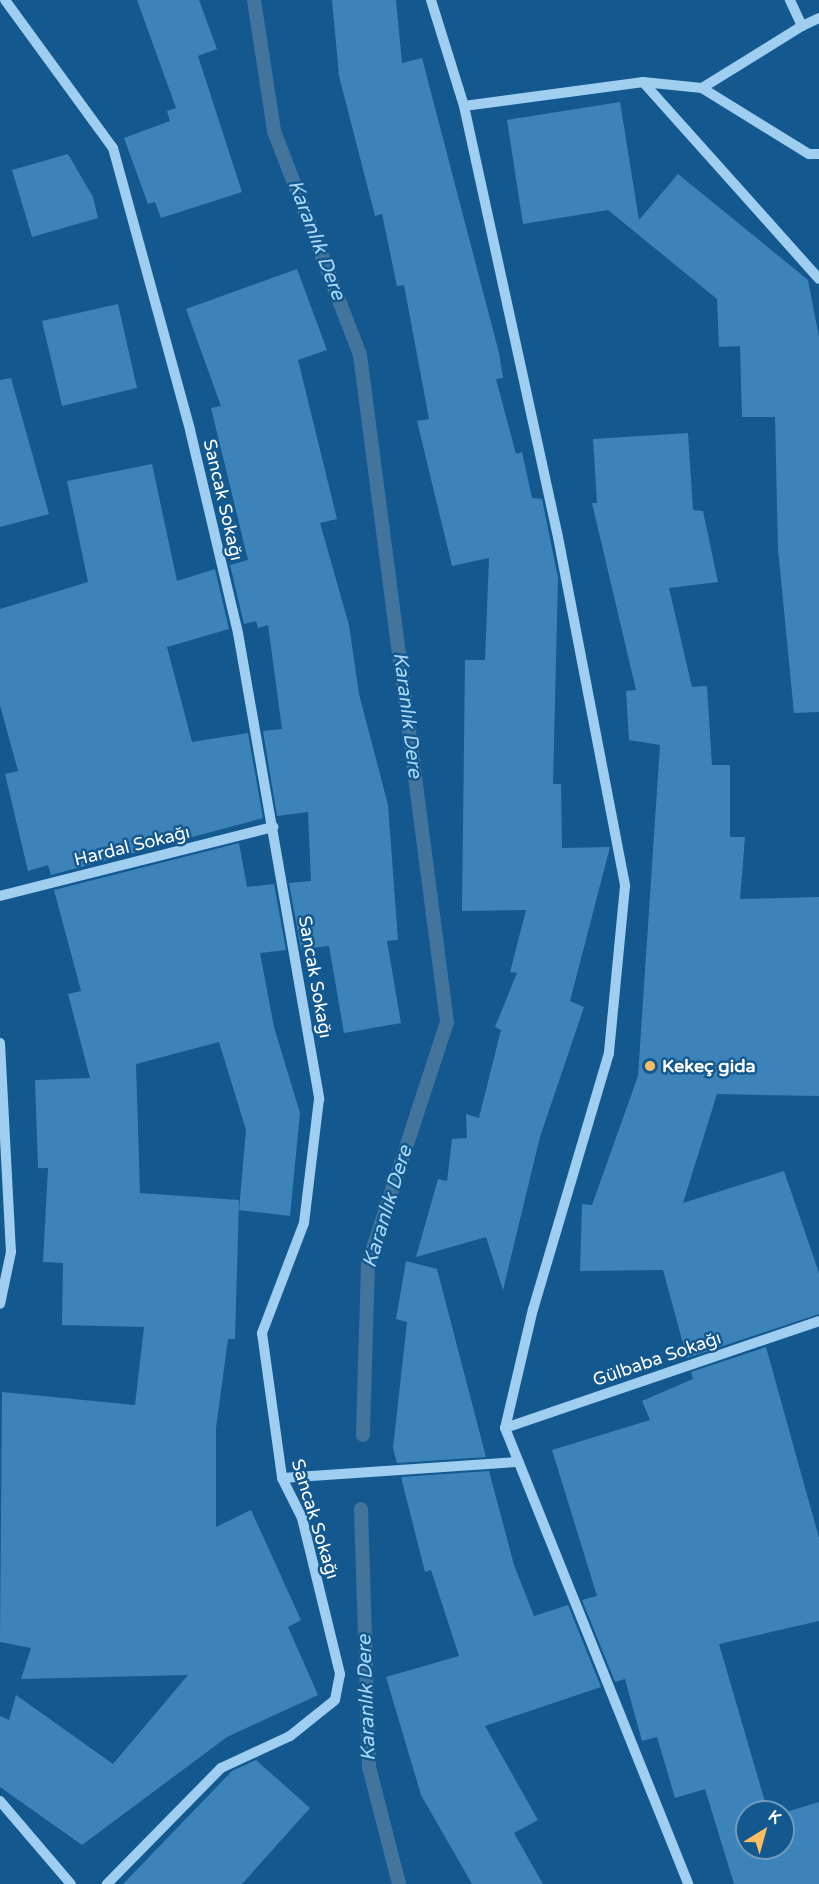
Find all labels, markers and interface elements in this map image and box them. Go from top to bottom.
water label: Karanlık Dere [282,177,350,303]
street label: Sancak Sokağı [199,437,247,563]
water label: Karanlık Dere [387,651,427,779]
street label: Hardal Sokağı [72,821,192,871]
street label: Sancak Sokağı [294,914,336,1040]
place label: Kekeç gida [662,1055,756,1077]
marker: Kekeç gida [643,1059,657,1073]
water label: Karanlık Dere [358,1143,418,1271]
street label: Gülbaba Sokağı [590,1327,724,1391]
street label: Sancak Sokağı [287,1457,343,1581]
water label: Karanlık Dere [353,1634,381,1762]
north arrow [735,1800,795,1860]
text: K [764,1806,785,1828]

